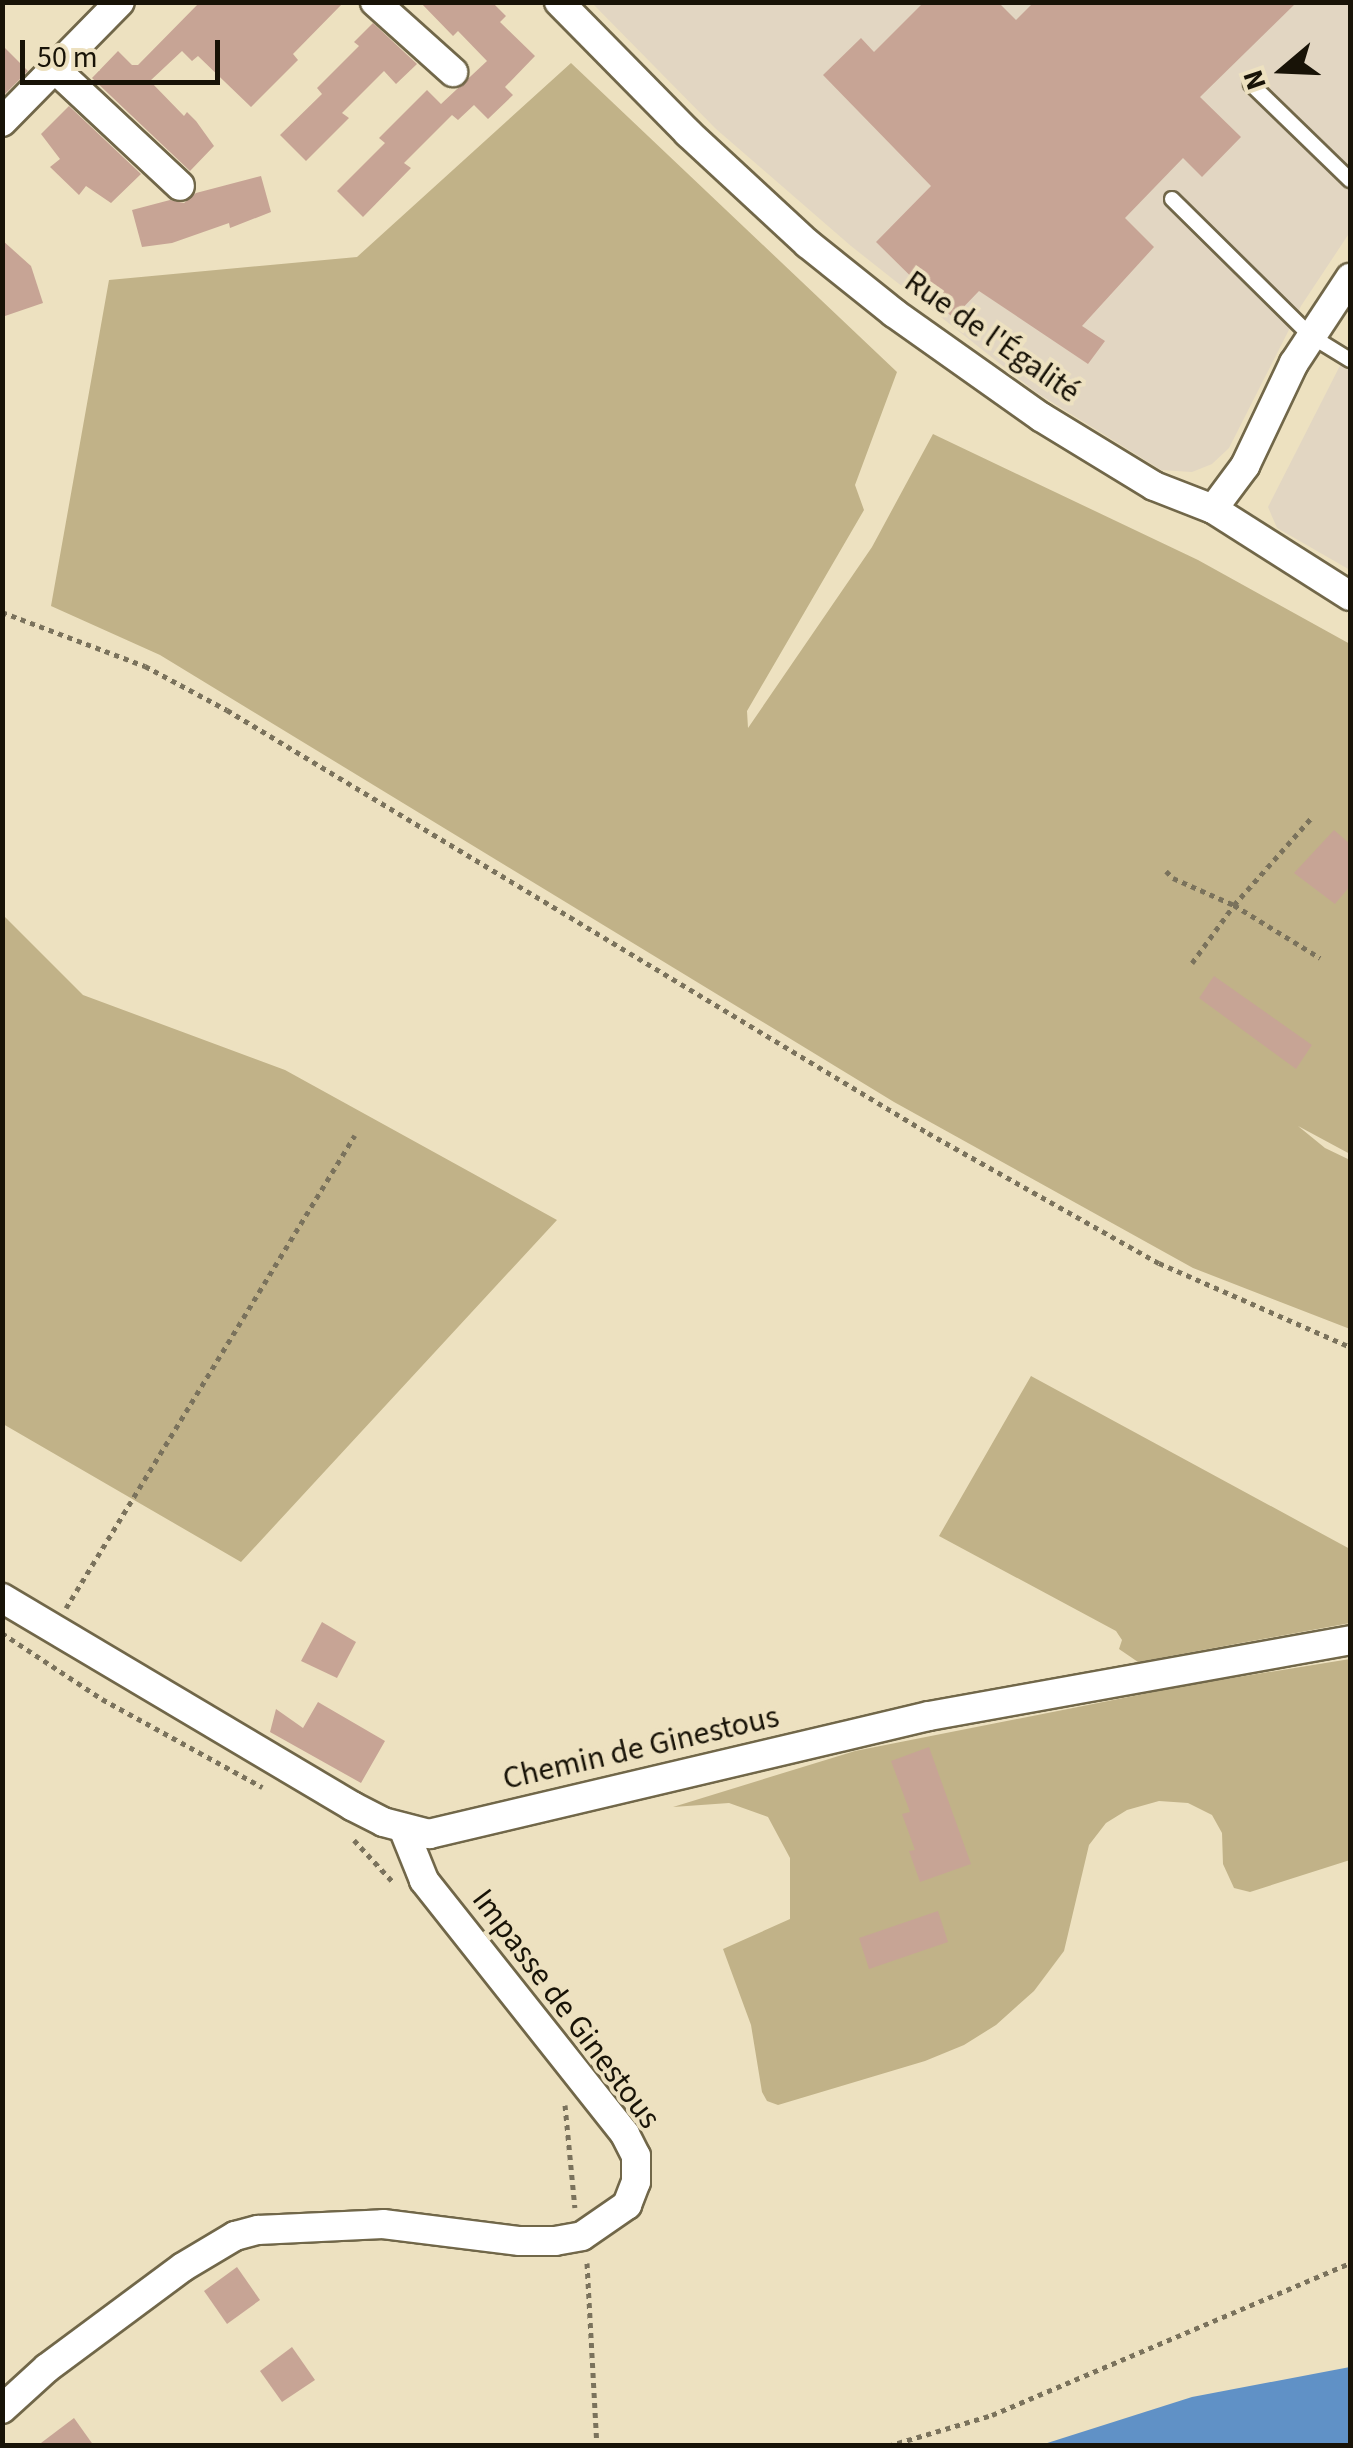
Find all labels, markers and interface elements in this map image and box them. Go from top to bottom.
scale bar [25,20,225,82]
north arrow [1233,20,1333,120]
text: 50 m [37,36,98,79]
text: N [1233,64,1277,95]
street label: Rue de l'Égalité [897,263,1087,411]
street label: Chemin de Ginestous [499,1698,783,1798]
street label: Impasse de Ginestous [463,1882,669,2136]

